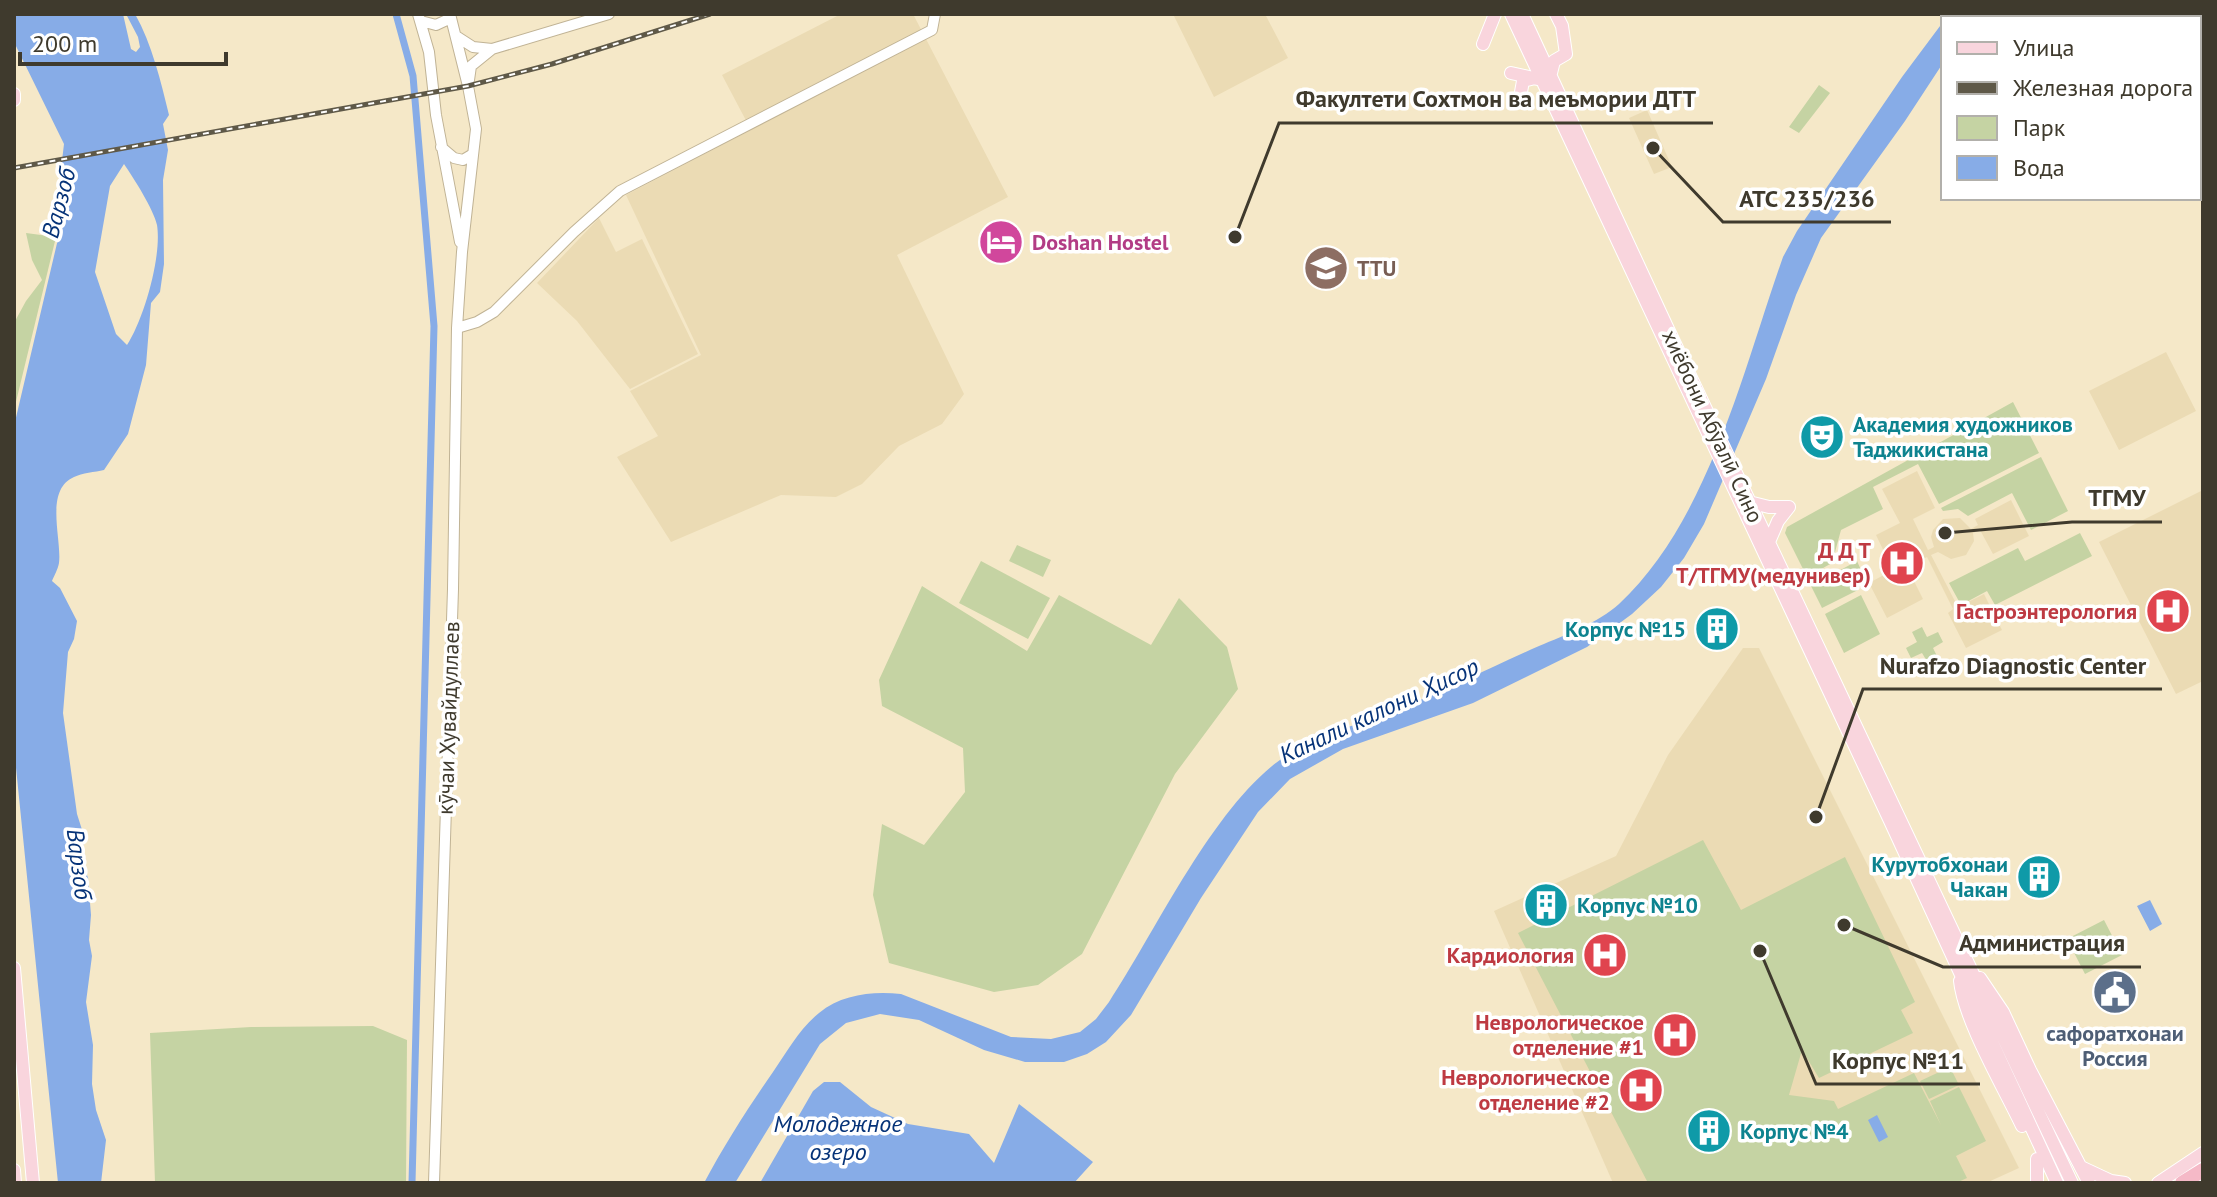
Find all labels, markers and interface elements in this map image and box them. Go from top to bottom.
scale bar [20,16,226,66]
legend [1941,16,2201,200]
text: 200 m [32,28,97,59]
text: Улица [2013,32,2074,63]
text: Железная дорога [2012,72,2193,103]
callout: Факултети Сохтмон ва меъмории ДТТ [1279,75,1713,123]
text: Факултети Сохтмон ва меъмории ДТТ [1296,83,1697,114]
text: Парк [2013,112,2066,143]
text: Вода [2013,152,2065,183]
water label: Варзоб [34,163,83,241]
callout: АТС 235/236 [1723,174,1891,222]
text: АТС 235/236 [1739,183,1875,214]
hotel icon: Doshan Hostel [977,218,1025,266]
place label: Doshan Hostel [1032,228,1169,256]
school or university icon: TTU [1302,244,1350,292]
place label: TTU [1357,254,1396,282]
street label: хиёбони Абӯалӣ Сино [1656,325,1770,527]
place label: Академия художников Таджикистана [1853,410,2073,463]
theatre icon: Академия художников Таджикистана [1798,413,1846,461]
callout: ТГМУ [2072,474,2162,522]
text: ТГМУ [2088,482,2146,513]
place label: Д Д Т Т/ТГМУ(медунивер) [1676,536,1871,589]
hospital icon: Д Д Т Т/ТГМУ(медунивер) [1878,539,1926,587]
hospital icon: Гастроэнтерология [2144,587,2192,635]
place label: Гастроэнтерология [1956,597,2137,625]
building icon: Корпус №15 [1693,605,1741,653]
place label: Корпус №15 [1565,615,1686,643]
street label: кӯчаи Хувайдуллаев [431,621,465,815]
callout: Nurafzo Diagnostic Center [1863,641,2162,689]
text: Nurafzo Diagnostic Center [1880,650,2147,681]
water label: Канали калони Ҳисор [1274,651,1484,770]
water label: Варзоб [60,827,99,903]
place label: Курутобхонаи Чакан [1872,850,2008,903]
building icon: Курутобхонаи Чакан [2015,853,2063,901]
building icon: Корпус №10 [1522,881,1570,929]
place label: Корпус №10 [1577,891,1698,919]
callout: Администрация [1943,919,2141,967]
text: Администрация [1959,927,2125,958]
hospital icon: Кардиология [1581,931,1629,979]
place label: Кардиология [1447,941,1574,969]
public building icon: сафоратхонаи Россия [2091,968,2139,1016]
place label: Неврологическое отделение #1 [1475,1008,1644,1061]
hospital icon: Неврологическое отделение #1 [1651,1011,1699,1059]
place label: сафоратхонаи Россия [2046,1019,2184,1072]
callout: Корпус №11 [1816,1036,1980,1084]
text: Корпус №11 [1832,1045,1964,1076]
place label: Неврологическое отделение #2 [1441,1063,1610,1116]
hospital icon: Неврологическое отделение #2 [1617,1066,1665,1114]
building icon: Корпус №4 [1685,1107,1733,1155]
water label: Молодежное озеро [774,1108,902,1167]
place label: Корпус №4 [1740,1117,1849,1145]

